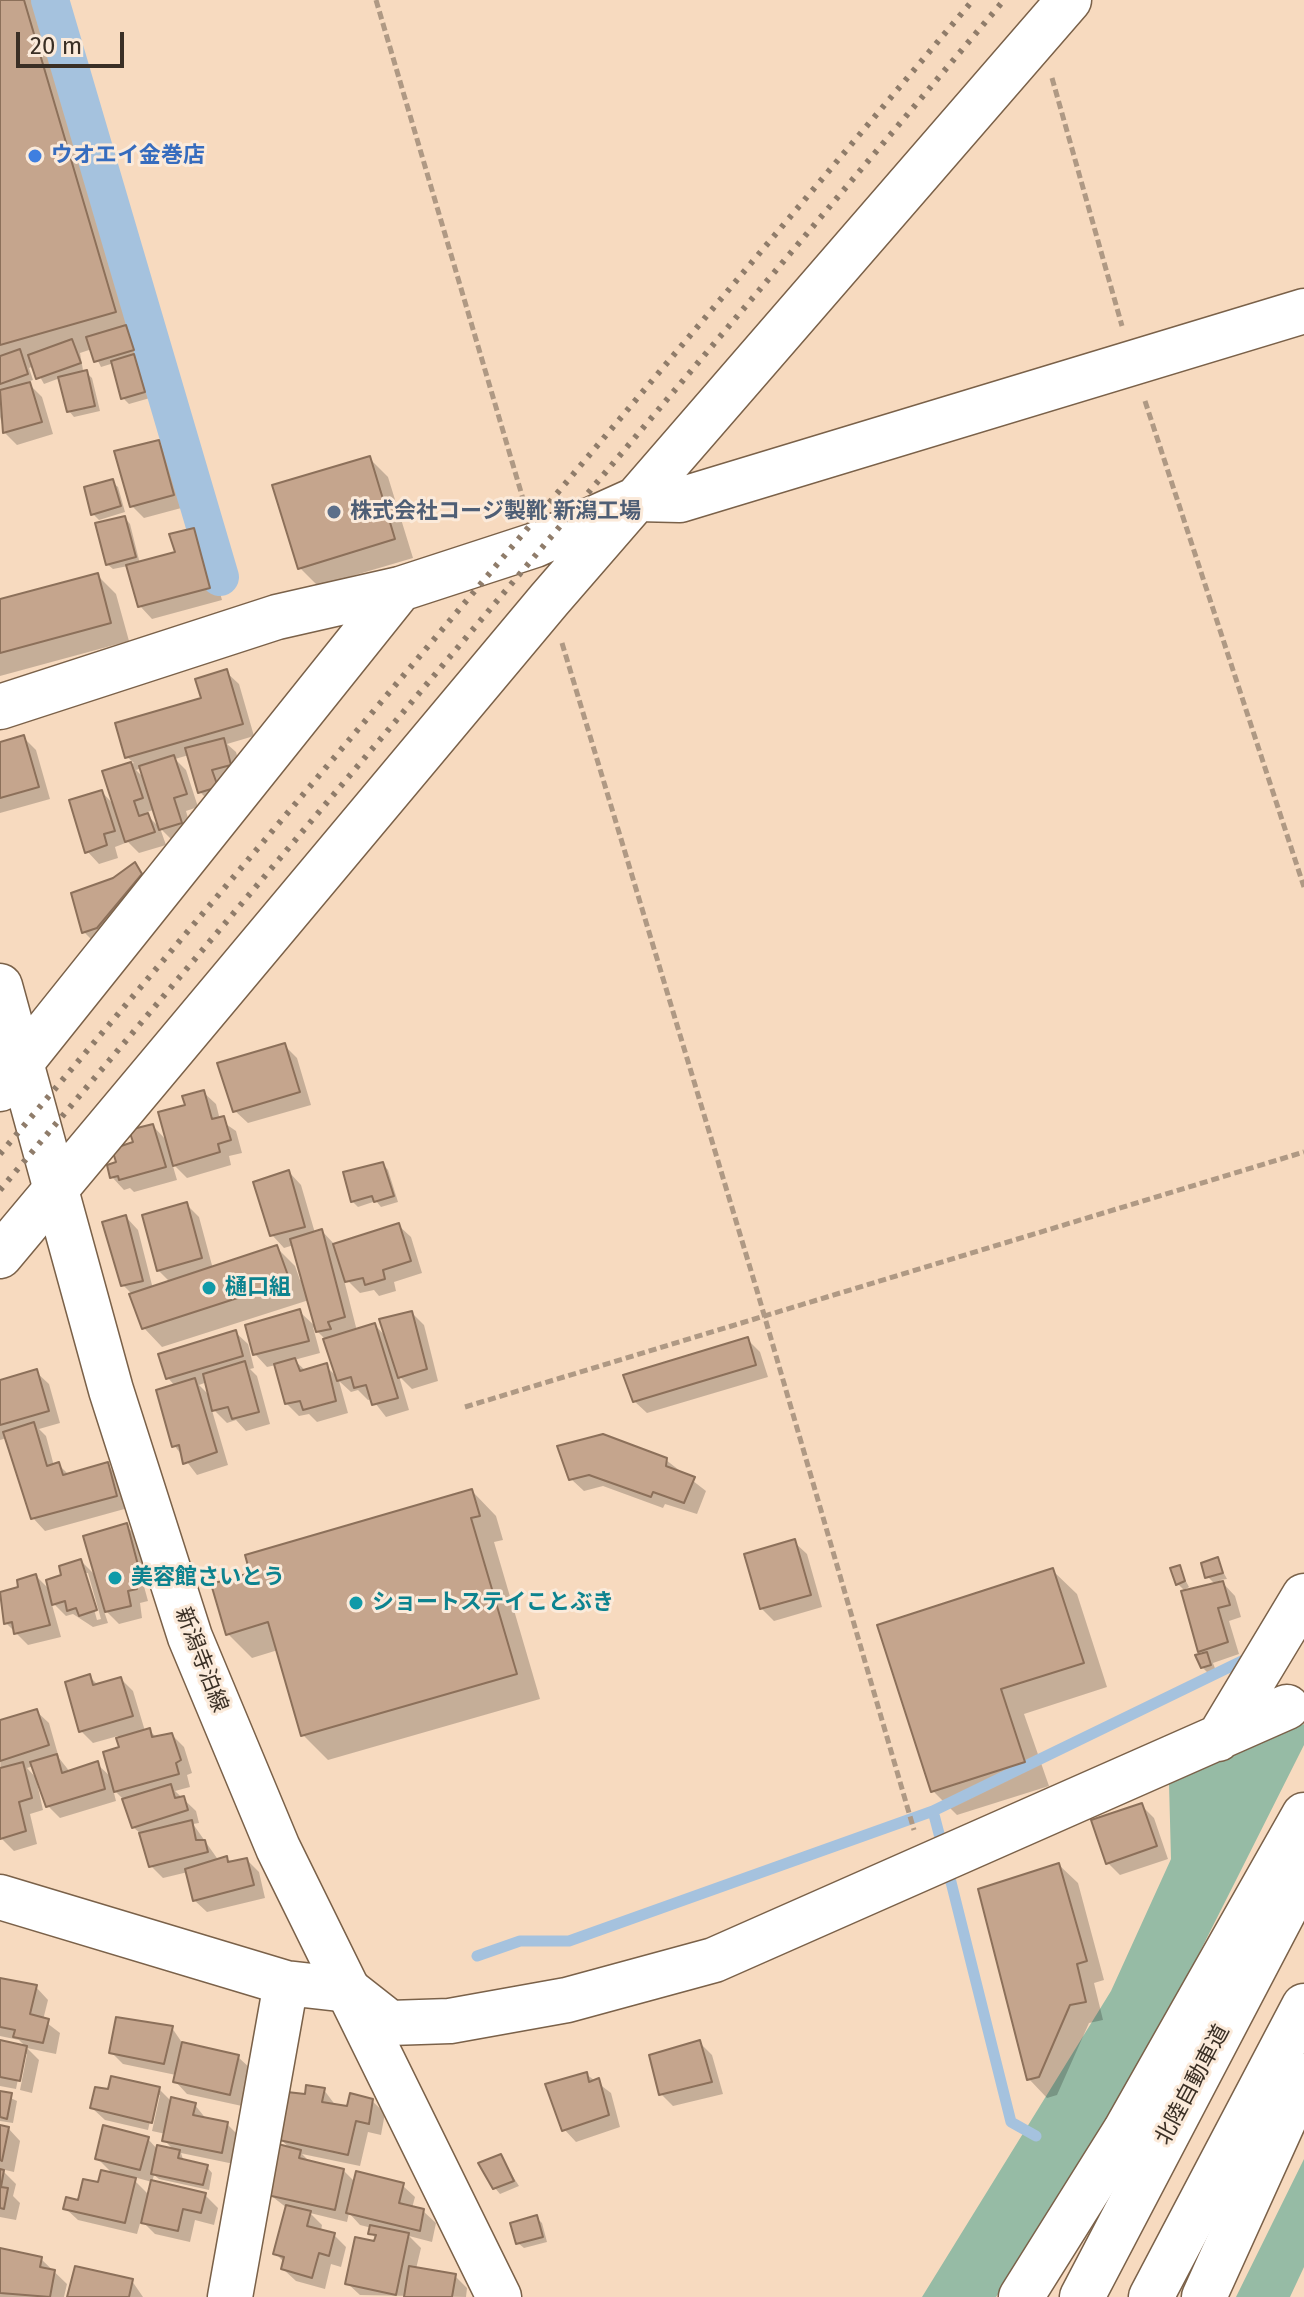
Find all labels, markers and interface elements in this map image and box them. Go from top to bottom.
scale bar [20,16,128,66]
text: 20 m [30,32,82,60]
place label: ウオエイ金巻店 [51,143,205,169]
marker: ウオエイ金巻店 [26,147,44,165]
place label: 株式会社コージ製靴 新潟工場 [350,499,641,525]
marker: 株式会社コージ製靴 新潟工場 [325,503,343,521]
place label: 樋口組 [225,1275,291,1301]
marker: 樋口組 [200,1279,218,1297]
place label: 美容館さいとう [131,1565,285,1591]
marker: 美容館さいとう [106,1569,124,1587]
place label: ショートステイことぶき [372,1590,614,1616]
marker: ショートステイことぶき [347,1594,365,1612]
street label: 新潟寺泊線 [169,1604,233,1716]
street label: 北陸自動車道 [1150,2021,1236,2149]

